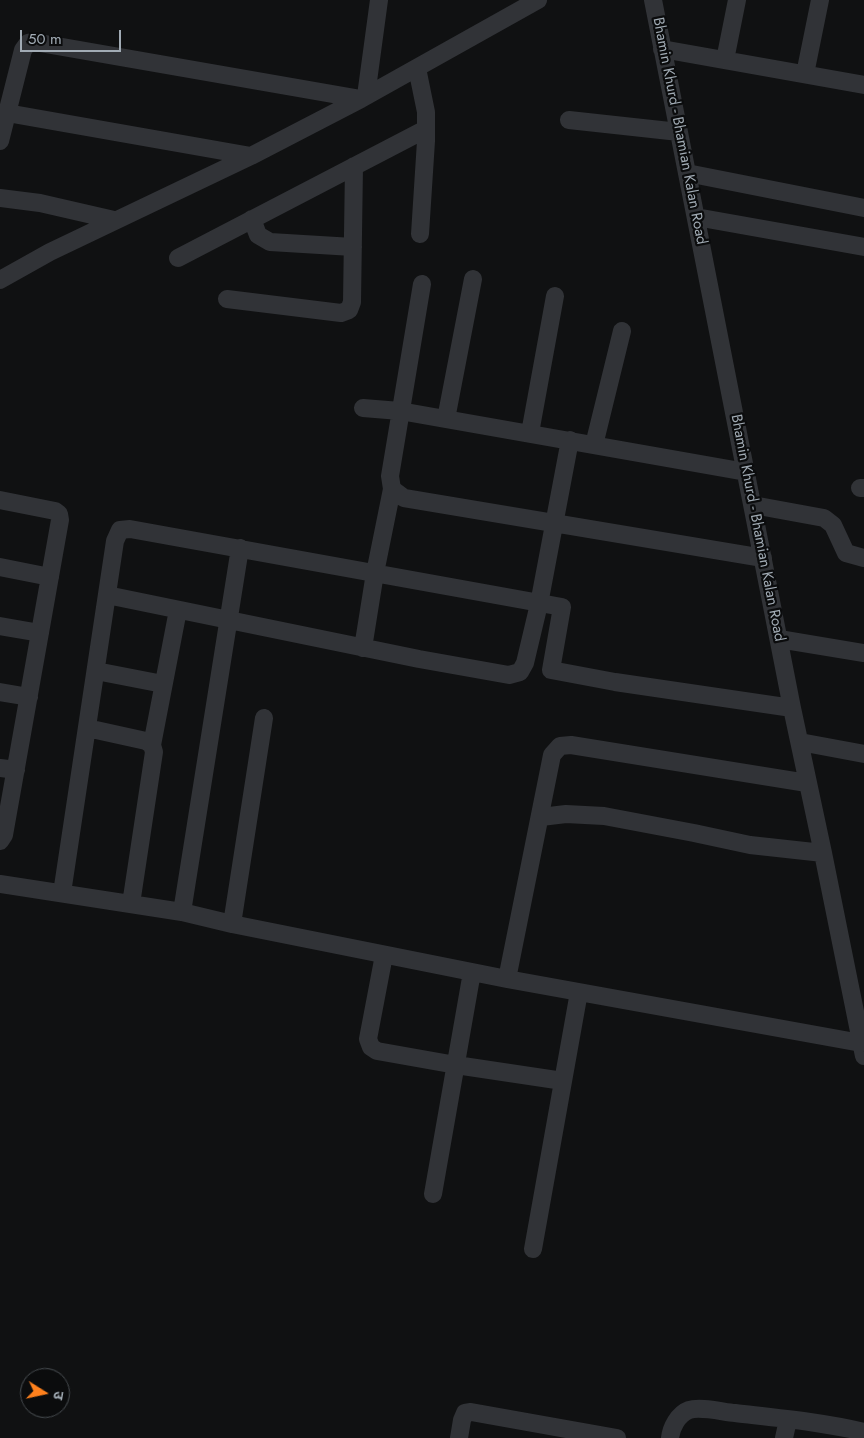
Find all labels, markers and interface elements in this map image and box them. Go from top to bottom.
street label: Bhamin Khurd - Bhamian Kalan Road [648,16,710,246]
scale bar [22,20,124,52]
text: 50 m [28,28,62,50]
street label: Bhamin Khurd - Bhamian Kalan Road [726,413,788,643]
north arrow [20,1368,70,1418]
text: उ [48,1390,69,1401]

